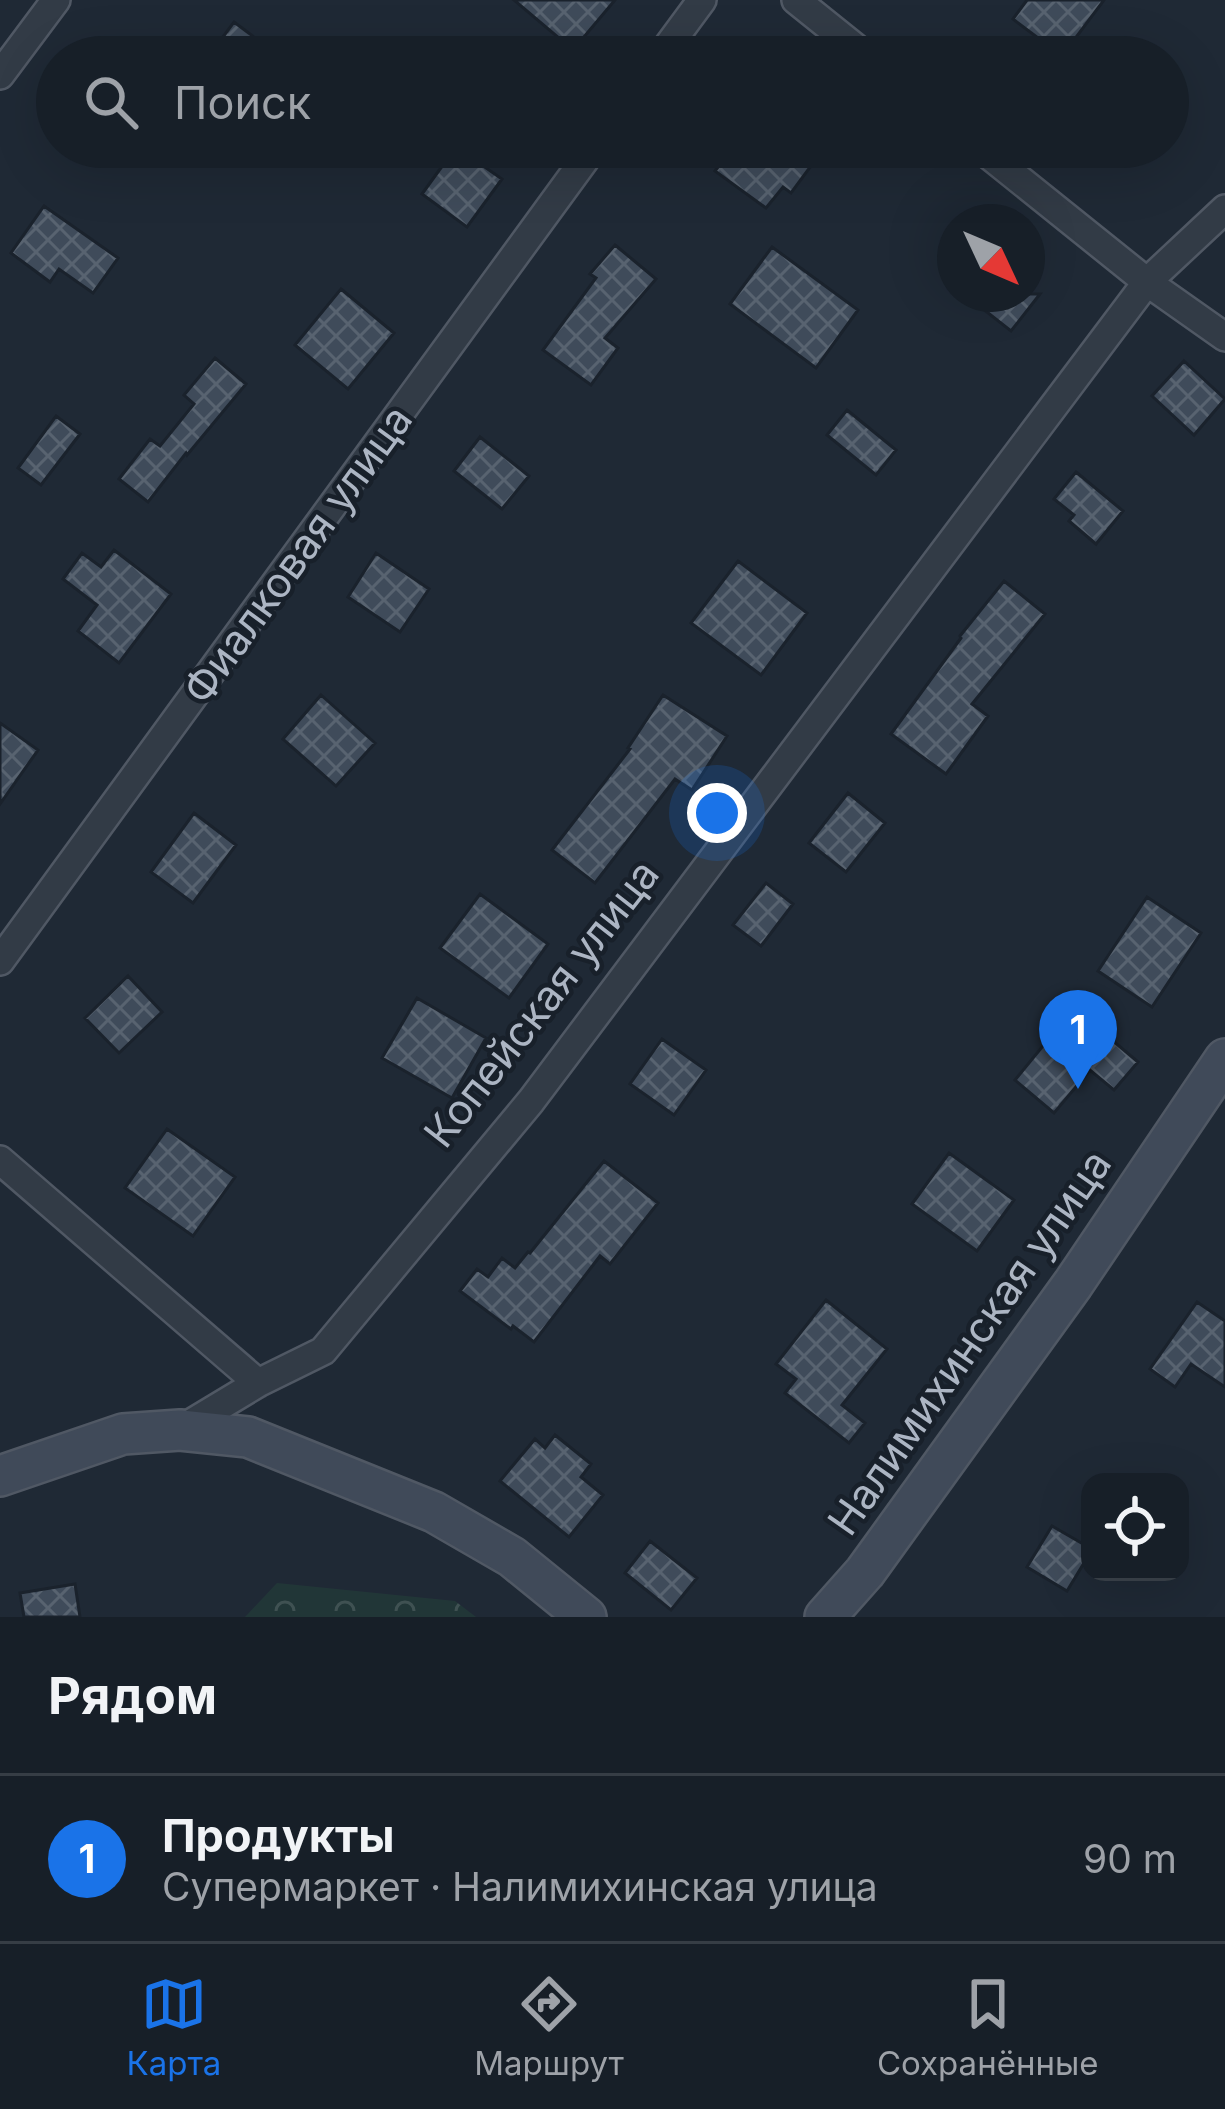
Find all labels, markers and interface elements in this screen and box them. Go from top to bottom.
search box [36,36,1189,168]
icon: search [78,69,144,135]
text: Поиск [174,75,311,130]
north arrow [937,204,1045,312]
street label: Фиалковая улица [172,395,422,713]
your location [687,783,747,843]
street label: Копейская улица [413,849,669,1157]
pin: 1 [1039,990,1117,1089]
street label: Налимихинская улица [817,1140,1121,1544]
map controls [1081,1473,1189,1581]
button: locate [1081,1473,1189,1581]
text: Рядом [48,1665,217,1726]
text: Продукты [162,1808,395,1863]
text: 1 [79,1835,95,1882]
text: 90 m [1083,1835,1177,1882]
text: Супермаркет · Налимихинская улица [162,1863,878,1910]
tab: Карта [126,1971,221,2083]
tab: Маршрут [474,1971,624,2083]
tab: Сохранённые [877,1971,1098,2083]

